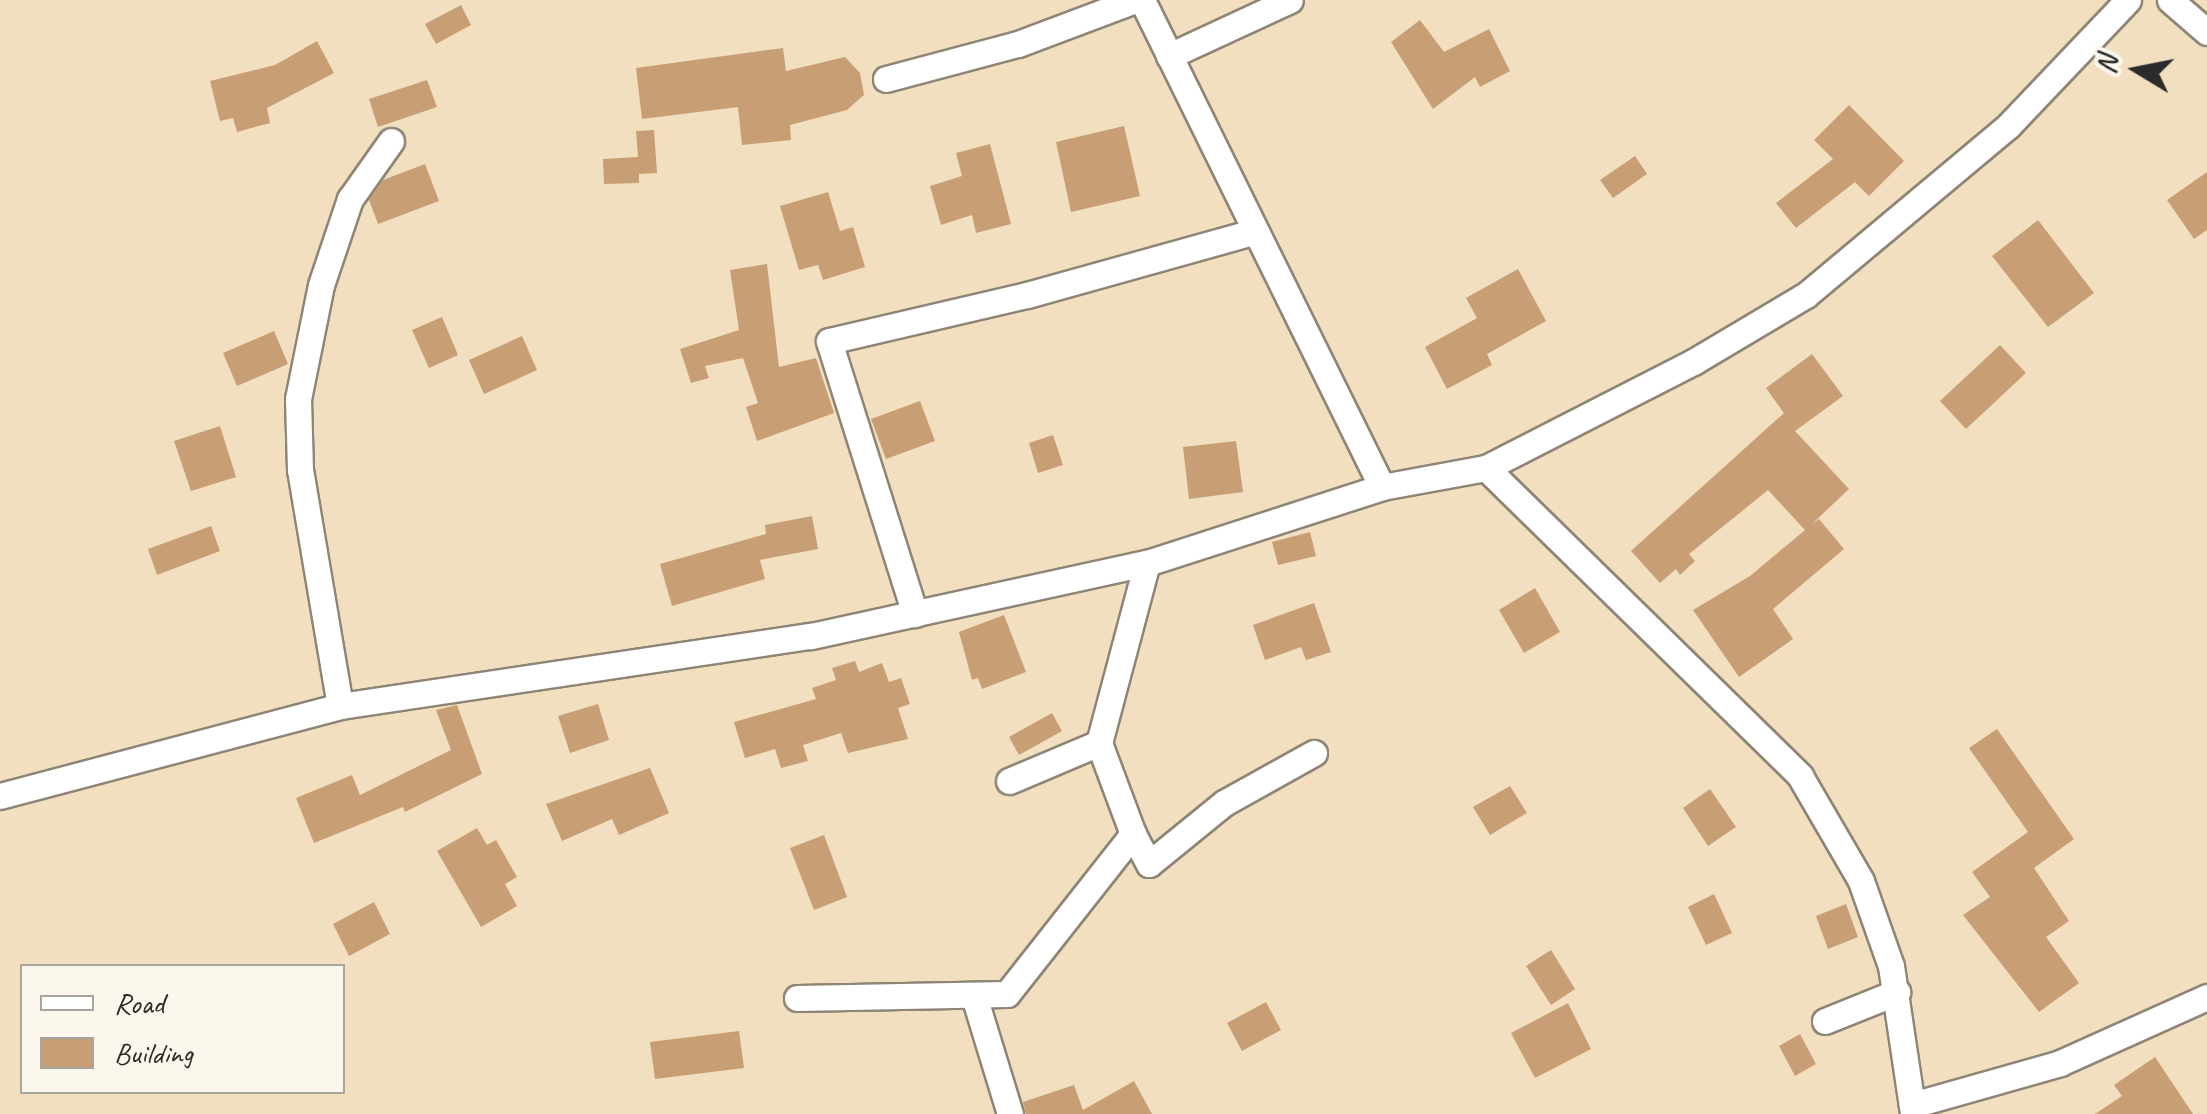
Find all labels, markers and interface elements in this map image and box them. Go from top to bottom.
north arrow [2087,20,2187,120]
text: N [2088,53,2126,76]
legend [20,964,345,1094]
text: Road [114,984,164,1022]
text: Building [114,1034,193,1072]

